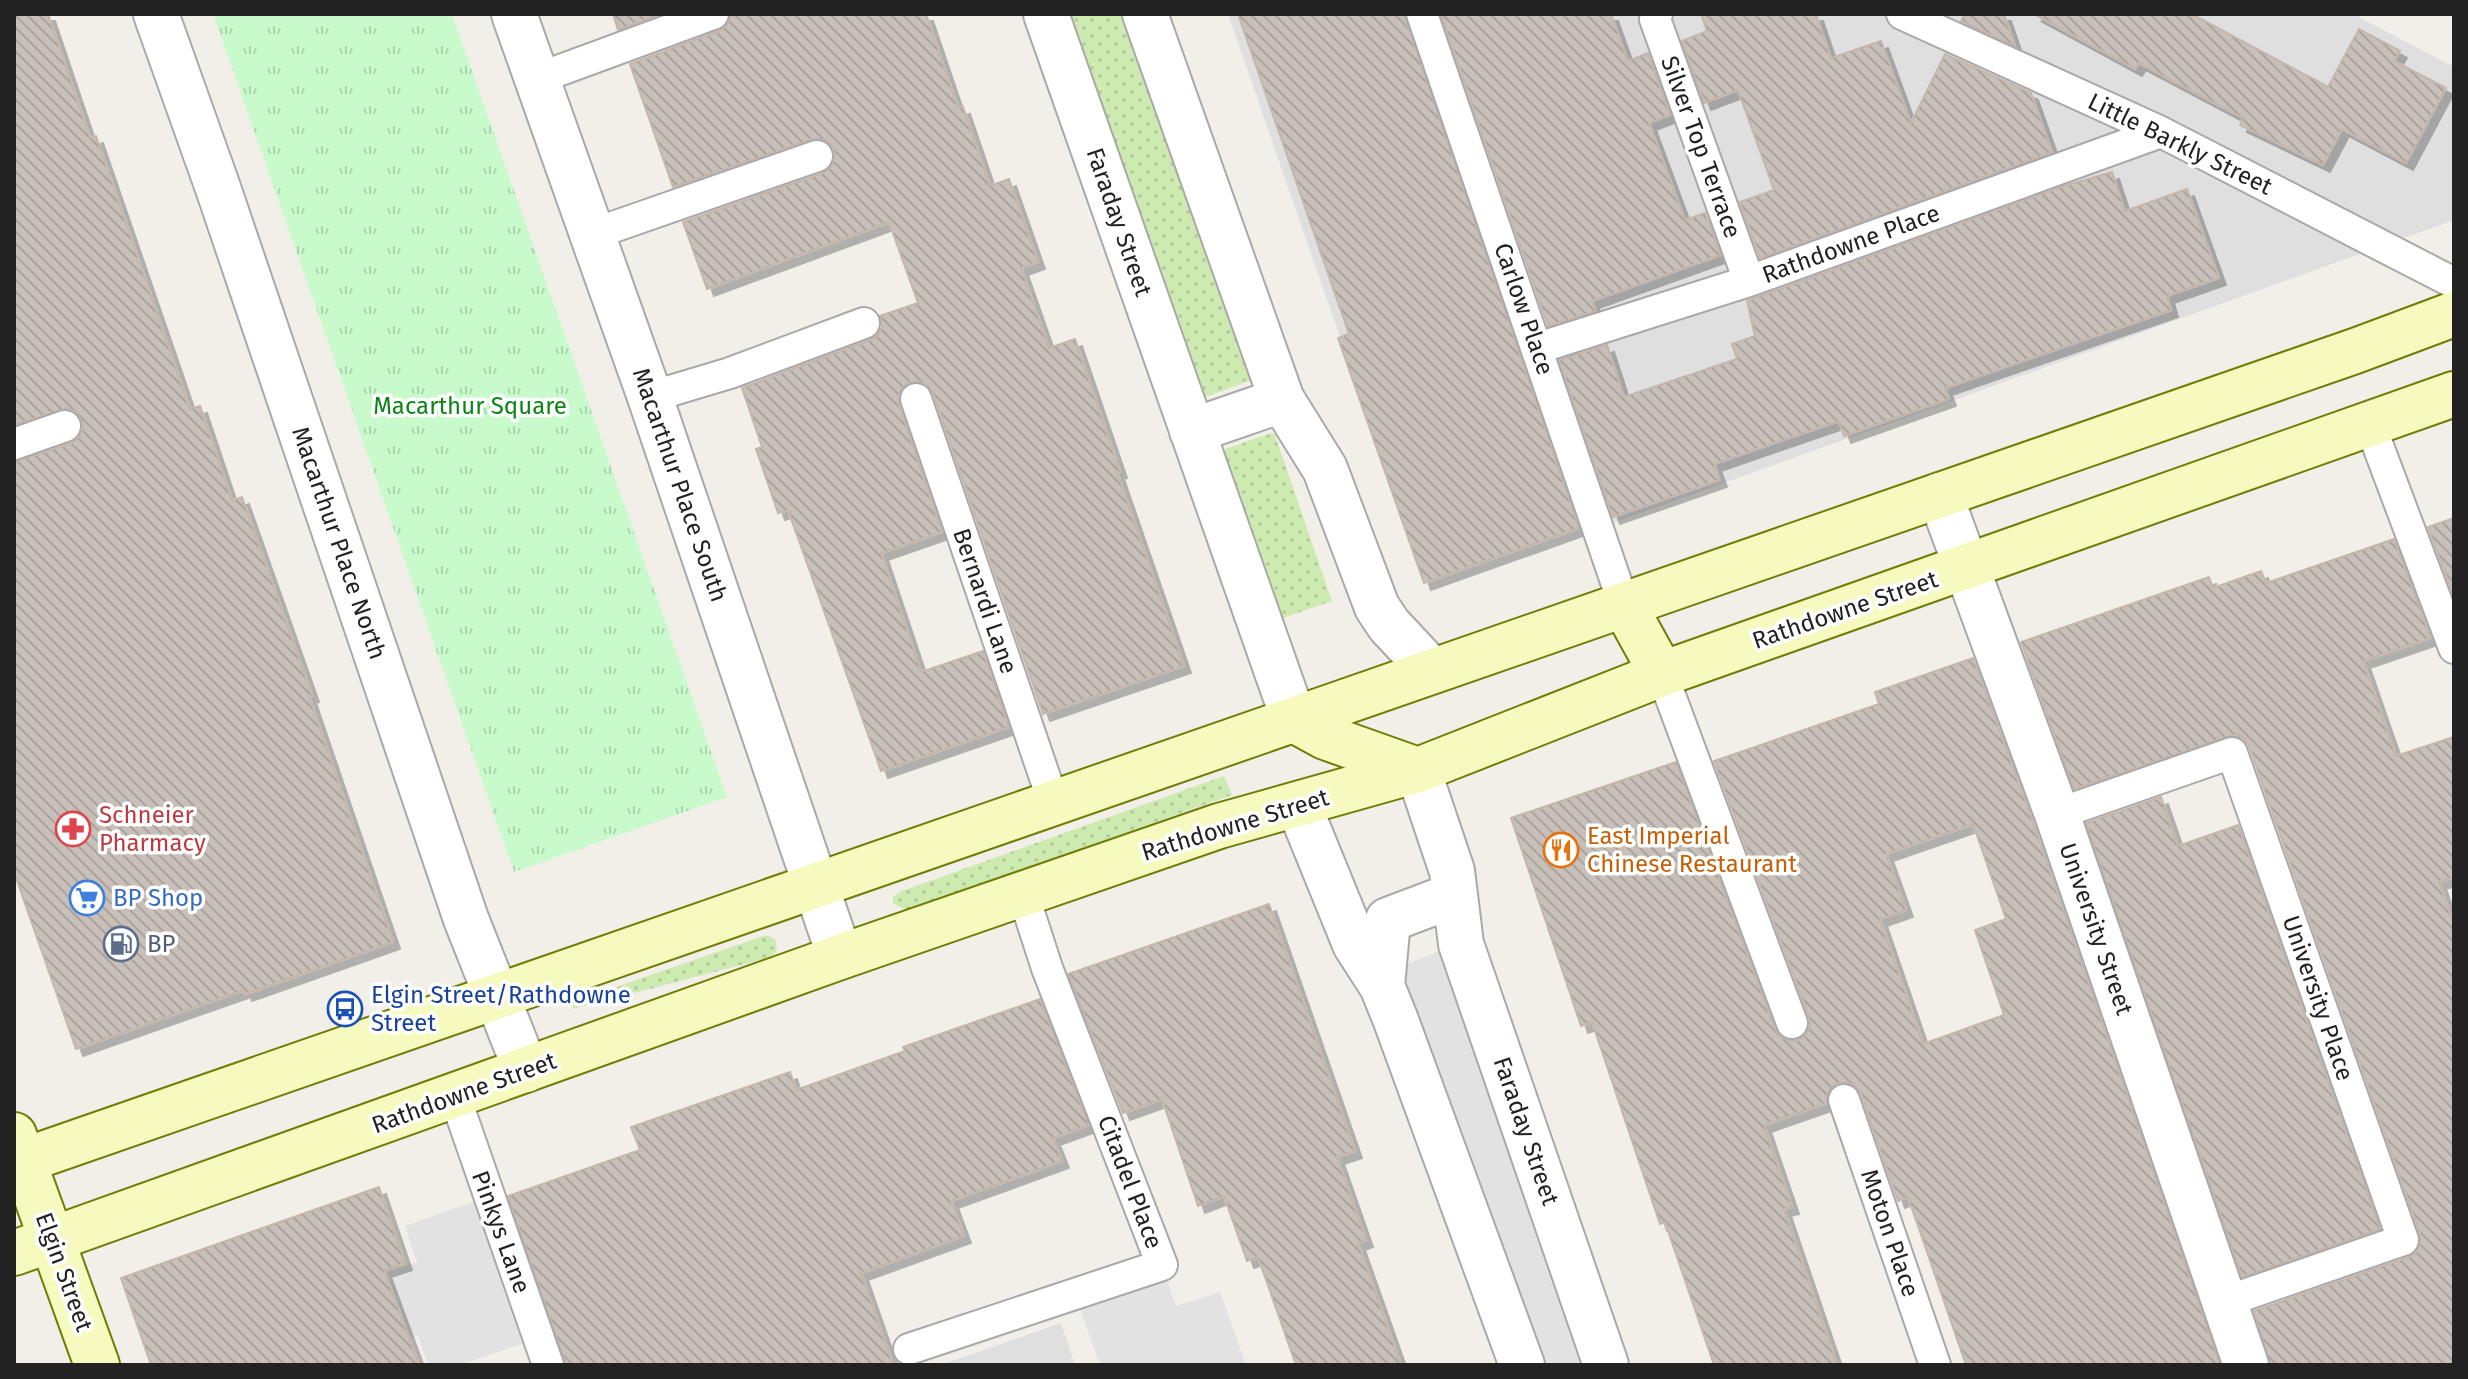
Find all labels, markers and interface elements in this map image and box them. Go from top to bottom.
street label: Silver Top Terrace [1655,52,1747,242]
street label: Little Barkly Street [2083,87,2277,201]
street label: Faraday Street [1080,144,1158,300]
street label: Rathdowne Place [1758,199,1944,289]
street label: Carlow Place [1488,239,1560,379]
street label: Macarthur Place South [627,364,733,606]
park label: Macarthur Square [373,392,567,420]
street label: Macarthur Place North [286,423,392,663]
street label: Bernardi Lane [947,525,1023,677]
street label: Rathdowne Street [1749,565,1942,655]
street label: Rathdowne Street [1138,783,1332,867]
place label: Schneier Pharmacy [99,801,206,857]
pharmacy icon: Schneier Pharmacy [54,810,92,848]
place label: East Imperial Chinese Restaurant [1587,822,1797,878]
restaurant icon: East Imperial Chinese Restaurant [1542,831,1580,869]
street label: University Street [2053,839,2139,1019]
supermarket icon: BP Shop [68,879,106,917]
place label: BP Shop [113,884,203,912]
street label: University Place [2277,912,2359,1084]
fuel station icon: BP [102,925,140,963]
place label: BP [147,930,176,958]
place label: Elgin Street/Rathdowne Street [371,981,631,1037]
bus stop icon: Elgin Street/Rathdowne Street [326,990,364,1028]
street label: Rathdowne Street [368,1047,560,1139]
street label: Faraday Street [1487,1053,1565,1209]
street label: Citadel Place [1092,1111,1168,1253]
street label: Moton Place [1855,1165,1925,1301]
street label: Pinkys Lane [466,1167,536,1297]
street label: Elgin Street [30,1209,99,1336]

